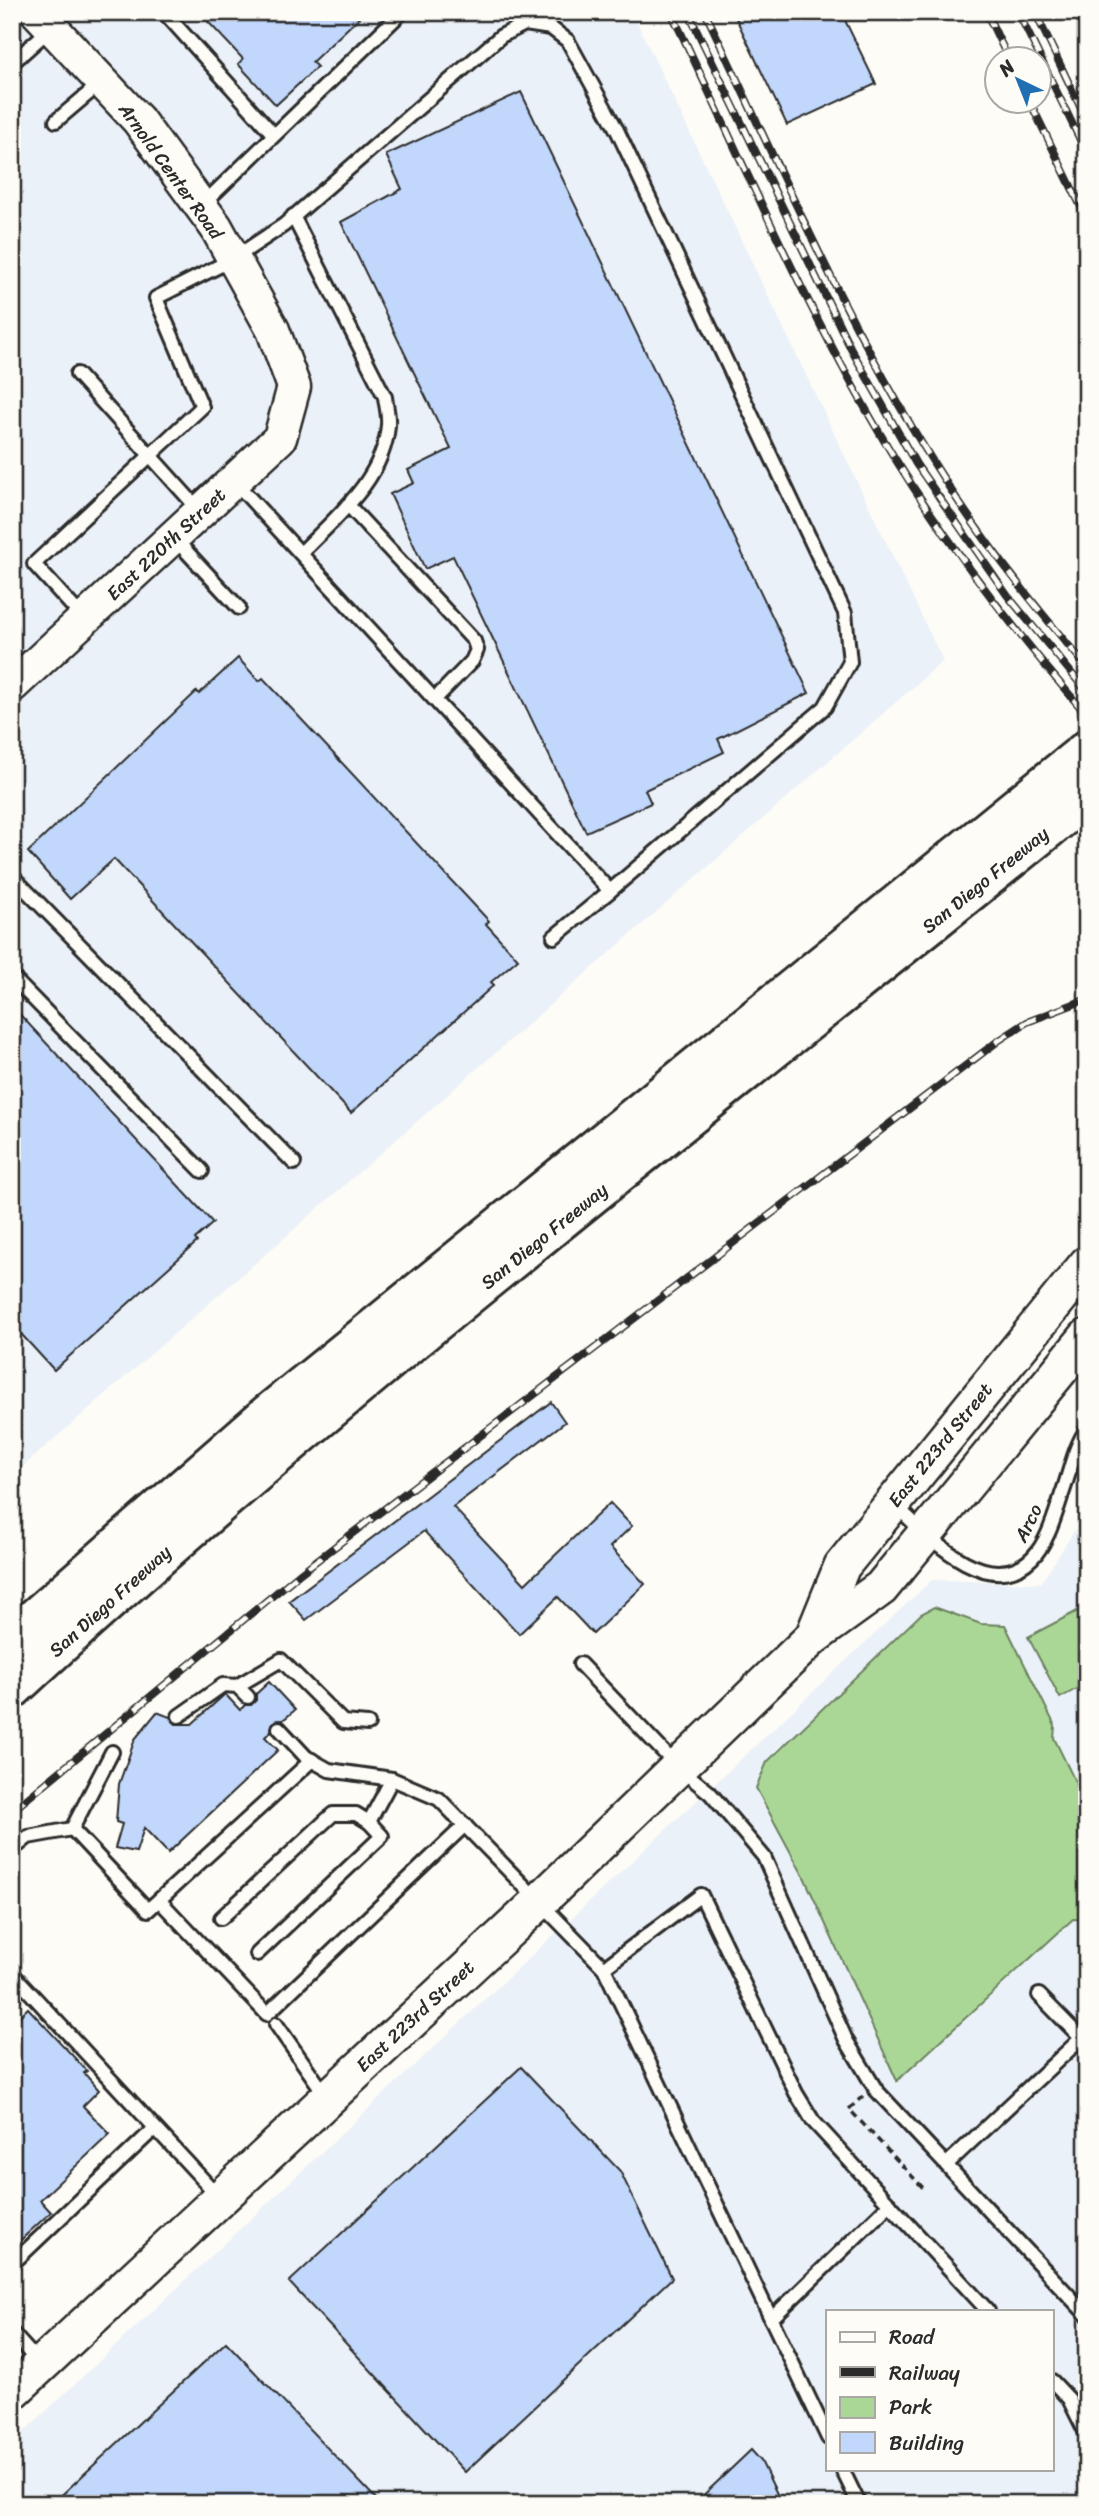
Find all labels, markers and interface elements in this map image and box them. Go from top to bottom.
north arrow [984,46,1054,116]
text: N [990,51,1023,85]
street label: Arnold Center Road [109,95,233,247]
street label: East 220th Street [98,479,234,609]
street label: San Diego Freeway [914,818,1056,942]
street label: San Diego Freeway [473,1174,615,1298]
street label: East 223rd Street [879,1375,1001,1515]
street label: Arco [1004,1498,1052,1549]
street label: San Diego Freeway [41,1536,179,1666]
street label: East 223rd Street [348,1952,482,2080]
legend [826,2310,1054,2470]
text: Road [889,2318,936,2356]
text: Railway [889,2354,960,2392]
text: Park [889,2388,932,2426]
text: Building [889,2424,965,2462]

